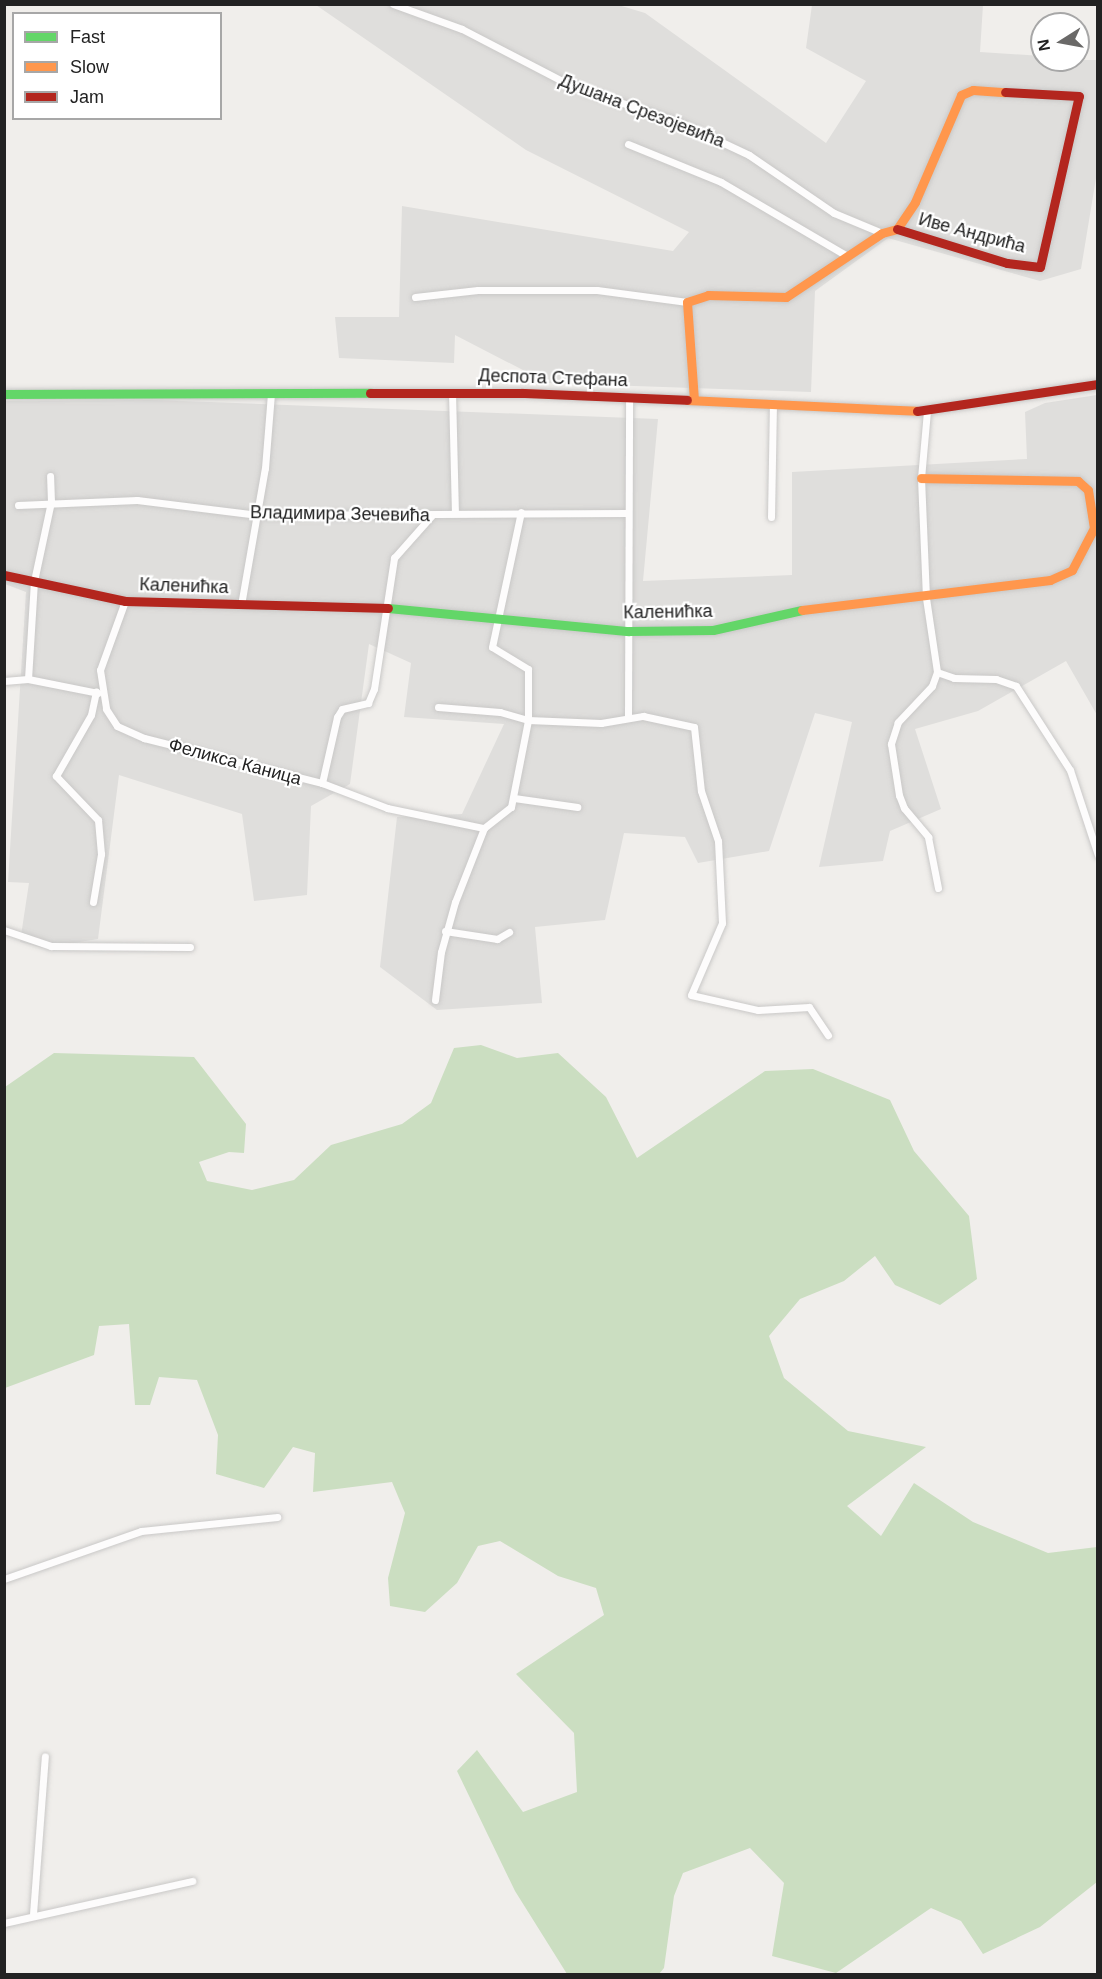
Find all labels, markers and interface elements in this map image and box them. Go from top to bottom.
legend [12,12,222,120]
north arrow [1030,12,1090,72]
text: Fast [70,27,105,47]
text: N [1034,38,1053,52]
text: Slow [70,57,109,77]
street label: Душана Срезојевића [556,70,728,152]
text: Jam [70,87,104,107]
street label: Иве Андрића [916,208,1028,258]
street label: Деспота Стефана [478,365,628,391]
street label: Владимира Зечевића [250,502,430,526]
street label: Каленићка [139,574,229,598]
street label: Каленићка [623,600,713,624]
street label: Феликса Каница [166,734,304,790]

